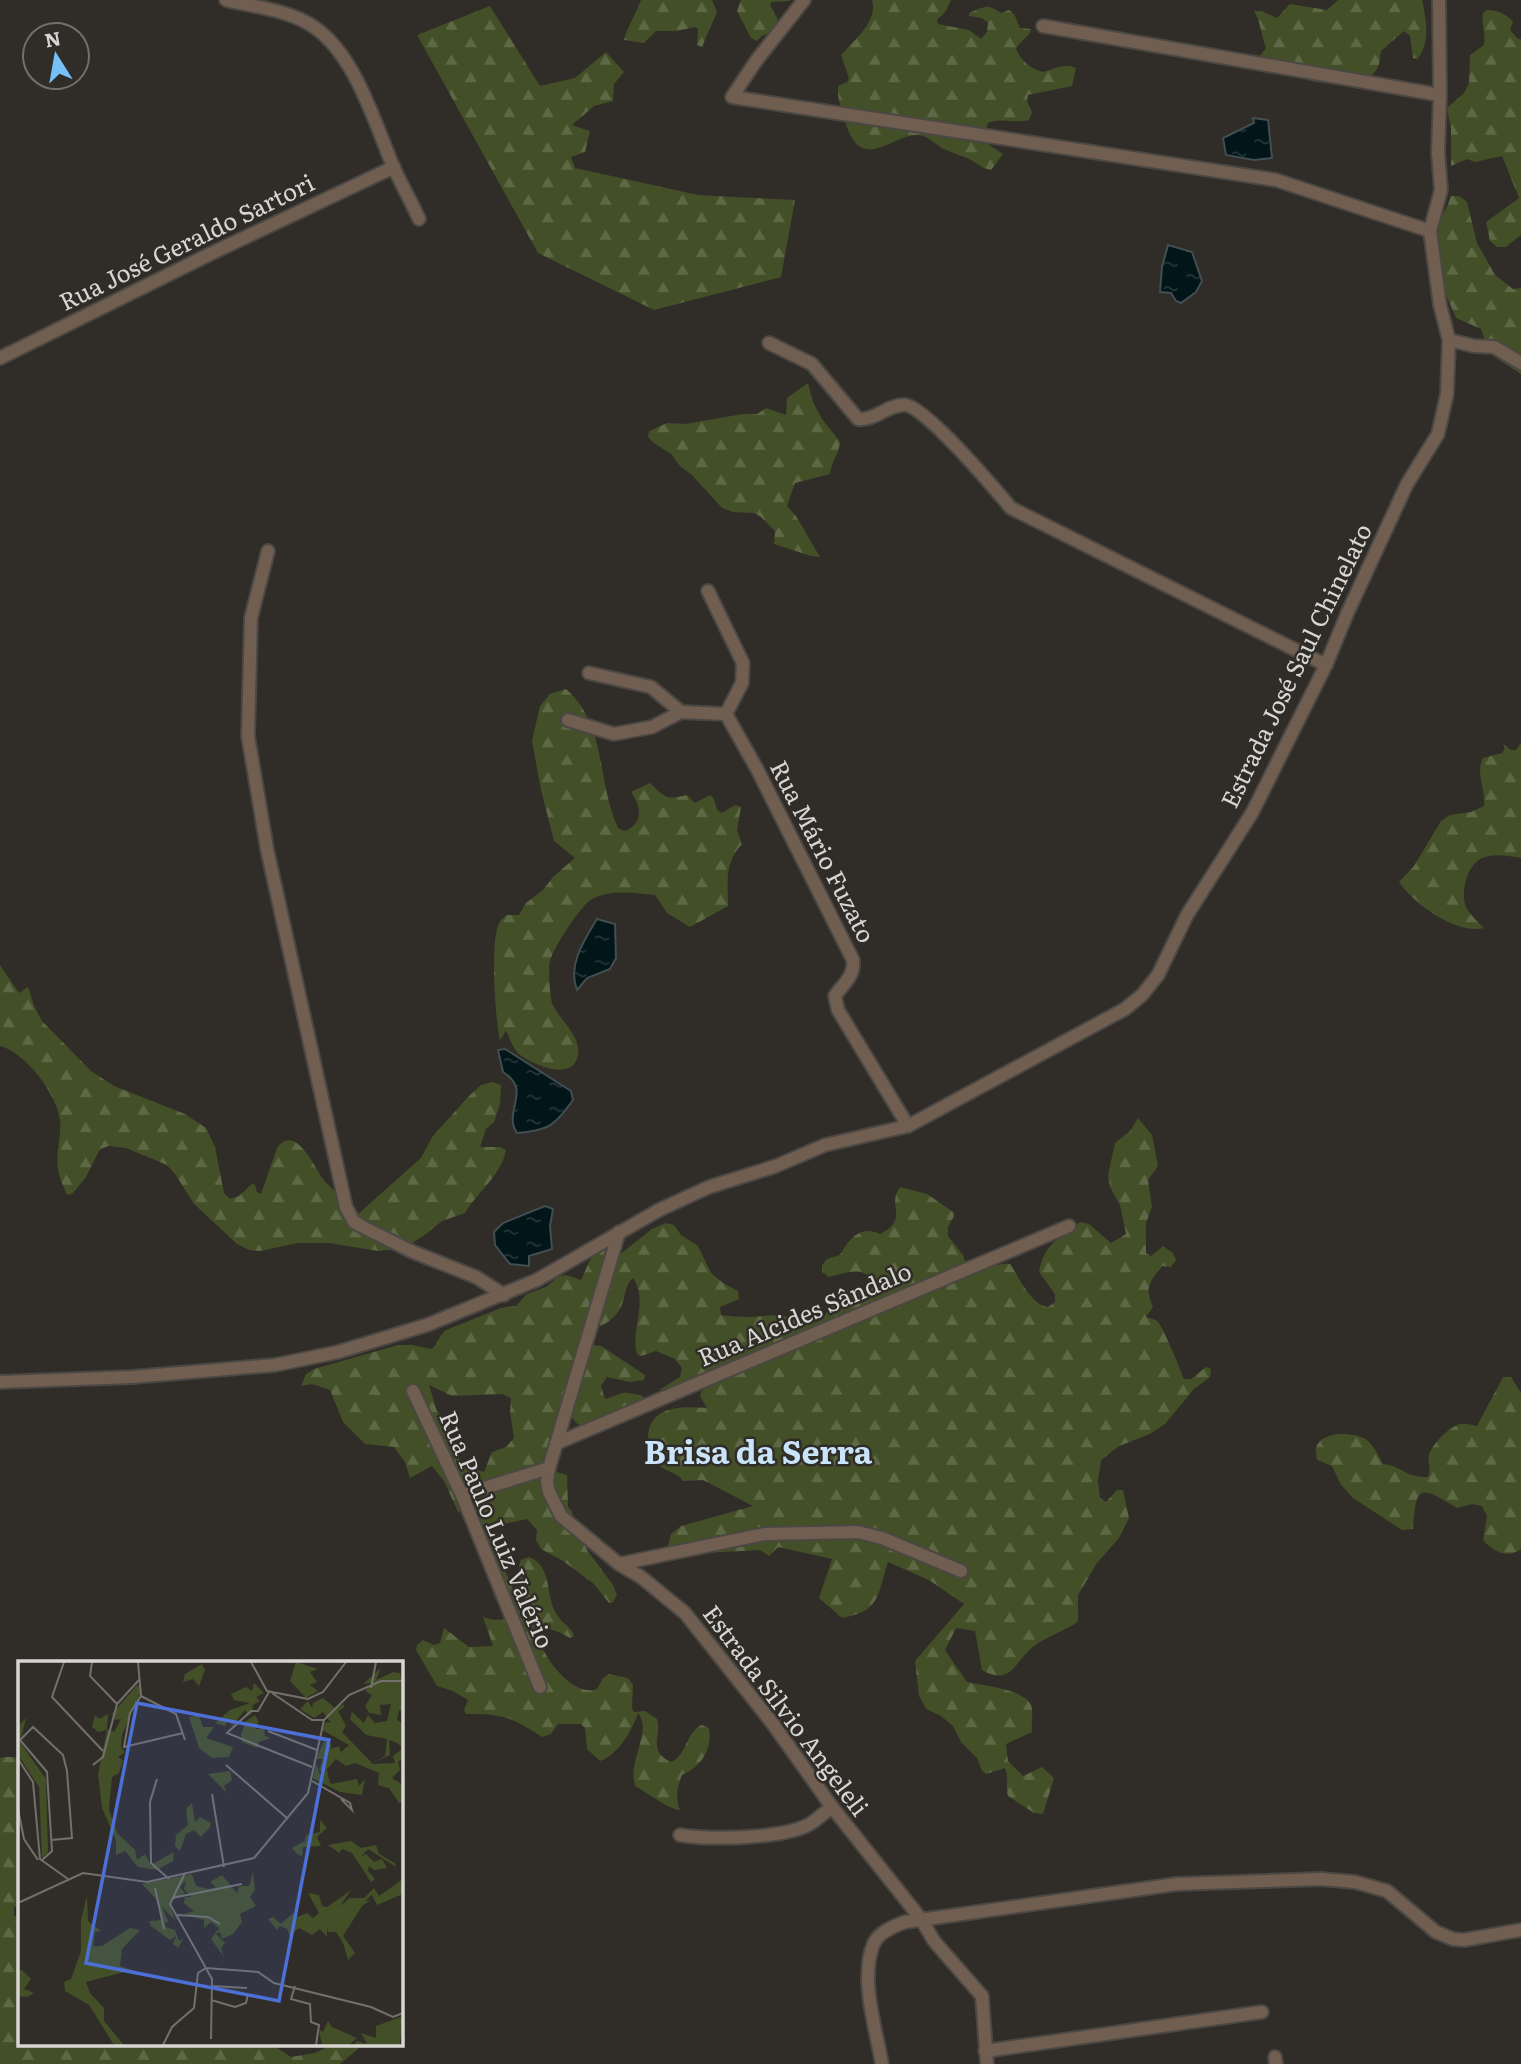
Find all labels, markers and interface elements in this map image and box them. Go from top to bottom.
north arrow [21,21,91,91]
text: N [42,23,63,54]
street label: Rua José Geraldo Sartori [52,164,319,318]
street label: Estrada José Saul Chinelato [1211,517,1379,813]
street label: Rua Mário Fuzato [763,753,885,948]
street label: Rua Alcides Sândalo [692,1252,916,1374]
street label: Rua Paulo Luiz Valério [432,1405,564,1653]
district label: Brisa da Serra [644,1426,873,1474]
street label: Estrada Silvio Angeleli [696,1597,878,1822]
inset map [18,1661,402,2046]

